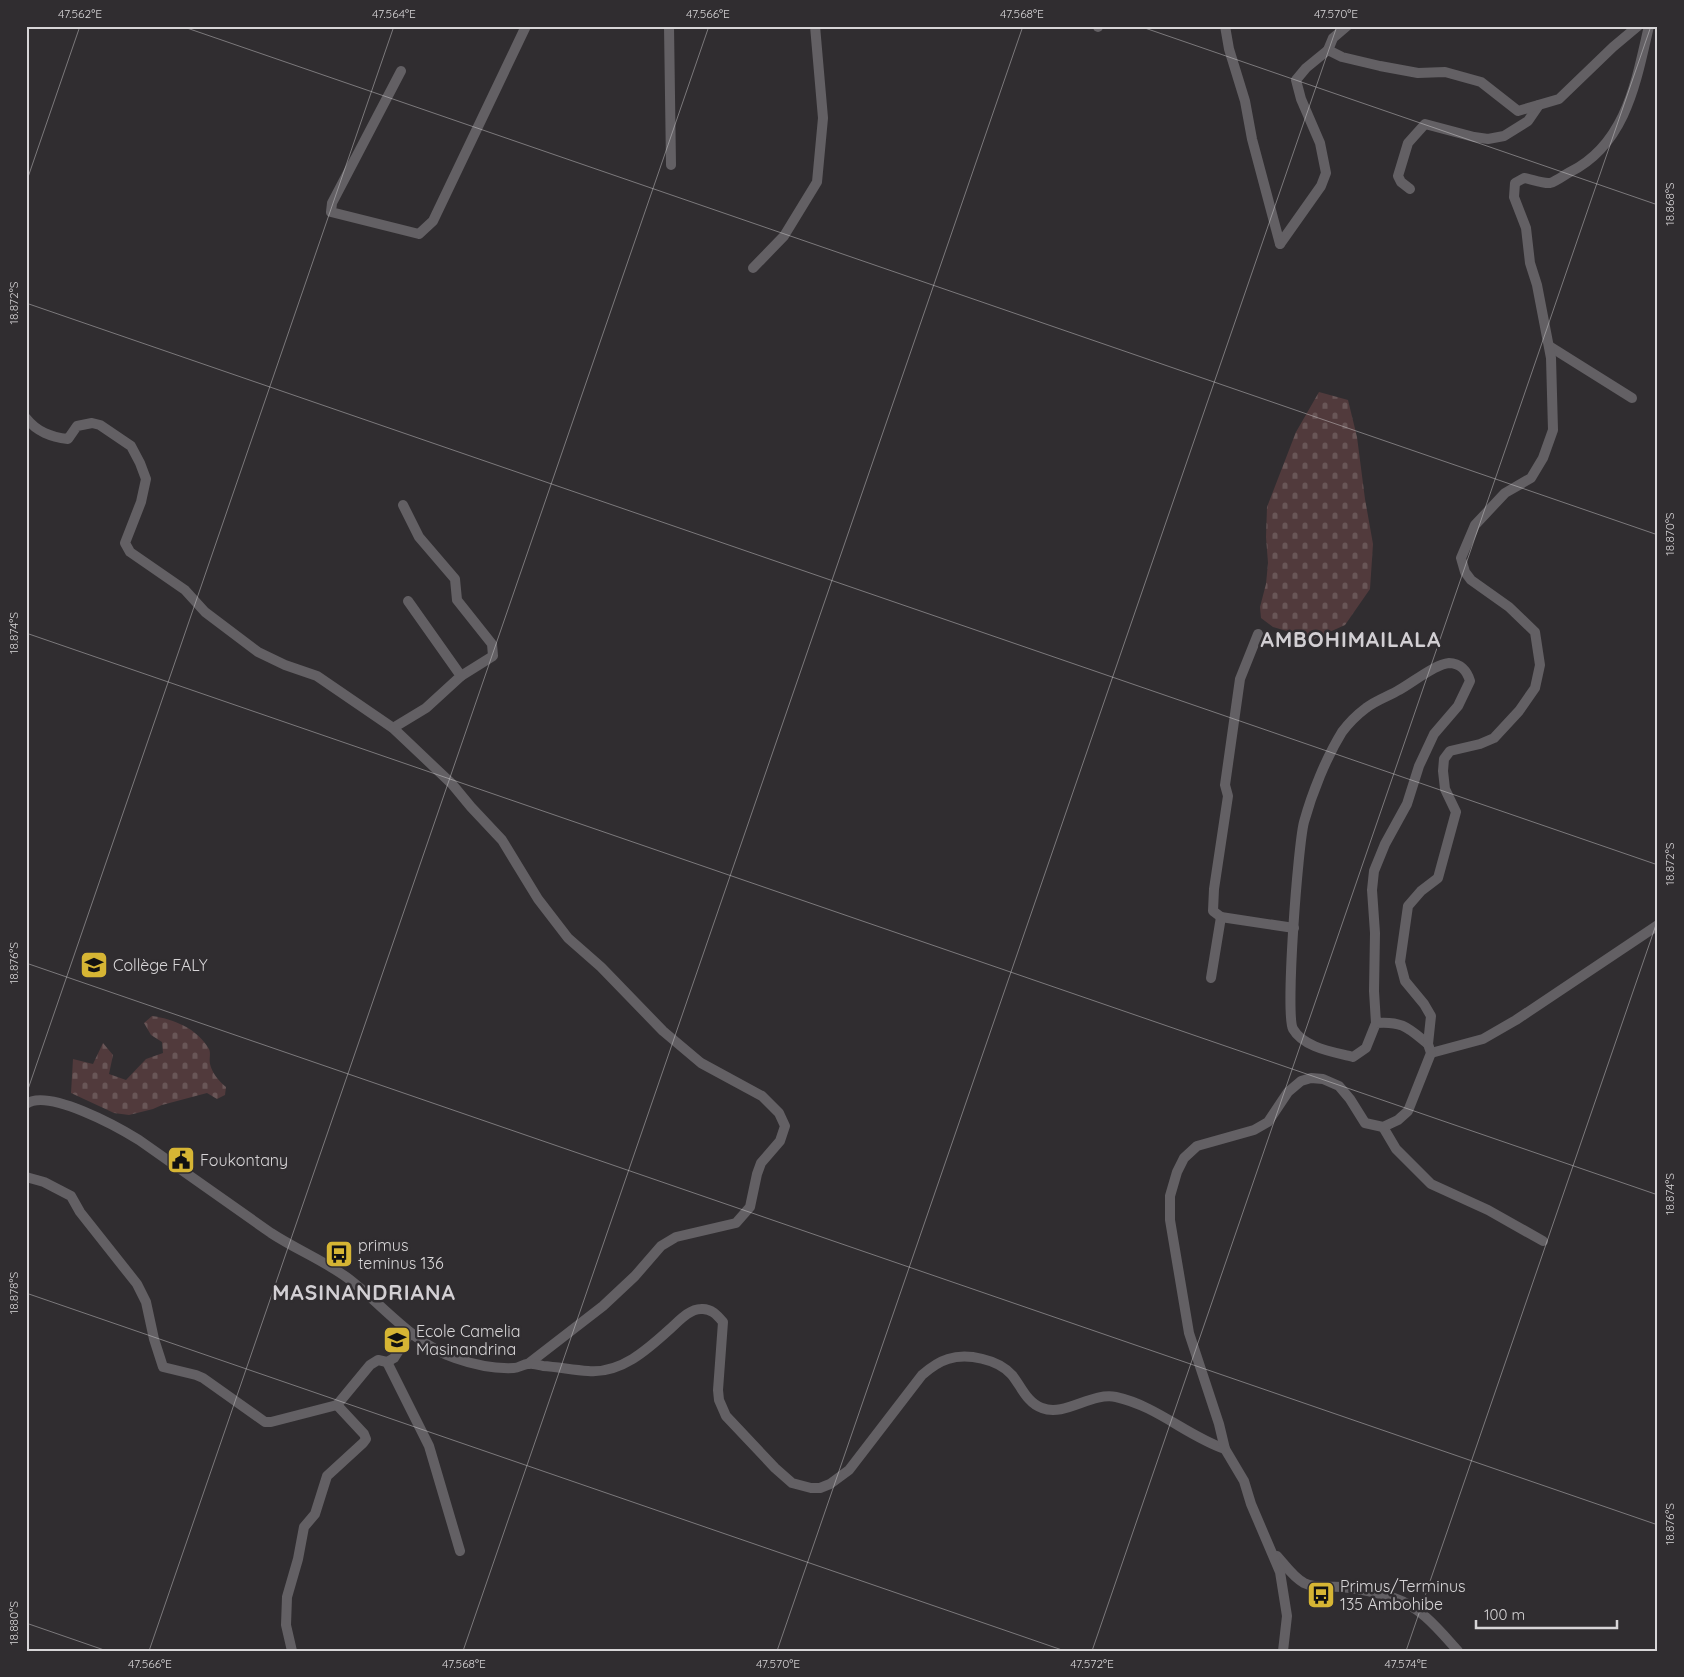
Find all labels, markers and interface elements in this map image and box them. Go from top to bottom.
text: 47.562°E [58,6,102,21]
text: 47.564°E [372,6,416,21]
text: 47.566°E [686,6,730,21]
text: 47.568°E [1000,6,1044,21]
text: 47.570°E [1314,6,1358,21]
text: 18.868°S [1662,182,1677,226]
text: 18.872°S [6,281,21,324]
text: 18.870°S [1662,512,1677,556]
text: 18.874°S [6,612,21,654]
district label: AMBOHIMAILALA [1260,626,1442,652]
text: 18.872°S [1662,842,1677,885]
text: 18.876°S [6,942,21,984]
school or university icon: Collège FALY [79,950,109,980]
place label: Collège FALY [113,955,208,975]
public building icon: Foukontany [166,1145,196,1175]
place label: Foukontany [200,1150,288,1170]
text: 18.874°S [1662,1173,1677,1215]
place label: primus teminus 136 [358,1235,444,1273]
bus stop icon: primus teminus 136 [324,1239,354,1269]
text: 18.878°S [6,1271,21,1314]
district label: MASINANDRIANA [272,1279,456,1305]
place label: Ecole Camelia Masinandrina [416,1321,520,1359]
school or university icon: Ecole Camelia Masinandrina [382,1325,412,1355]
text: 18.876°S [1662,1503,1677,1545]
place label: Primus/Terminus 135 Ambohibe [1340,1576,1466,1614]
bus stop icon: Primus/Terminus 135 Ambohibe [1306,1580,1336,1610]
scale bar [1476,1597,1618,1629]
text: 18.880°S [6,1601,21,1645]
text: 100 m [1484,1605,1525,1624]
text: 47.566°E [128,1656,172,1671]
text: 47.568°E [442,1656,486,1671]
text: 47.570°E [756,1656,800,1671]
text: 47.572°E [1070,1656,1114,1671]
text: 47.574°E [1385,1656,1428,1671]

